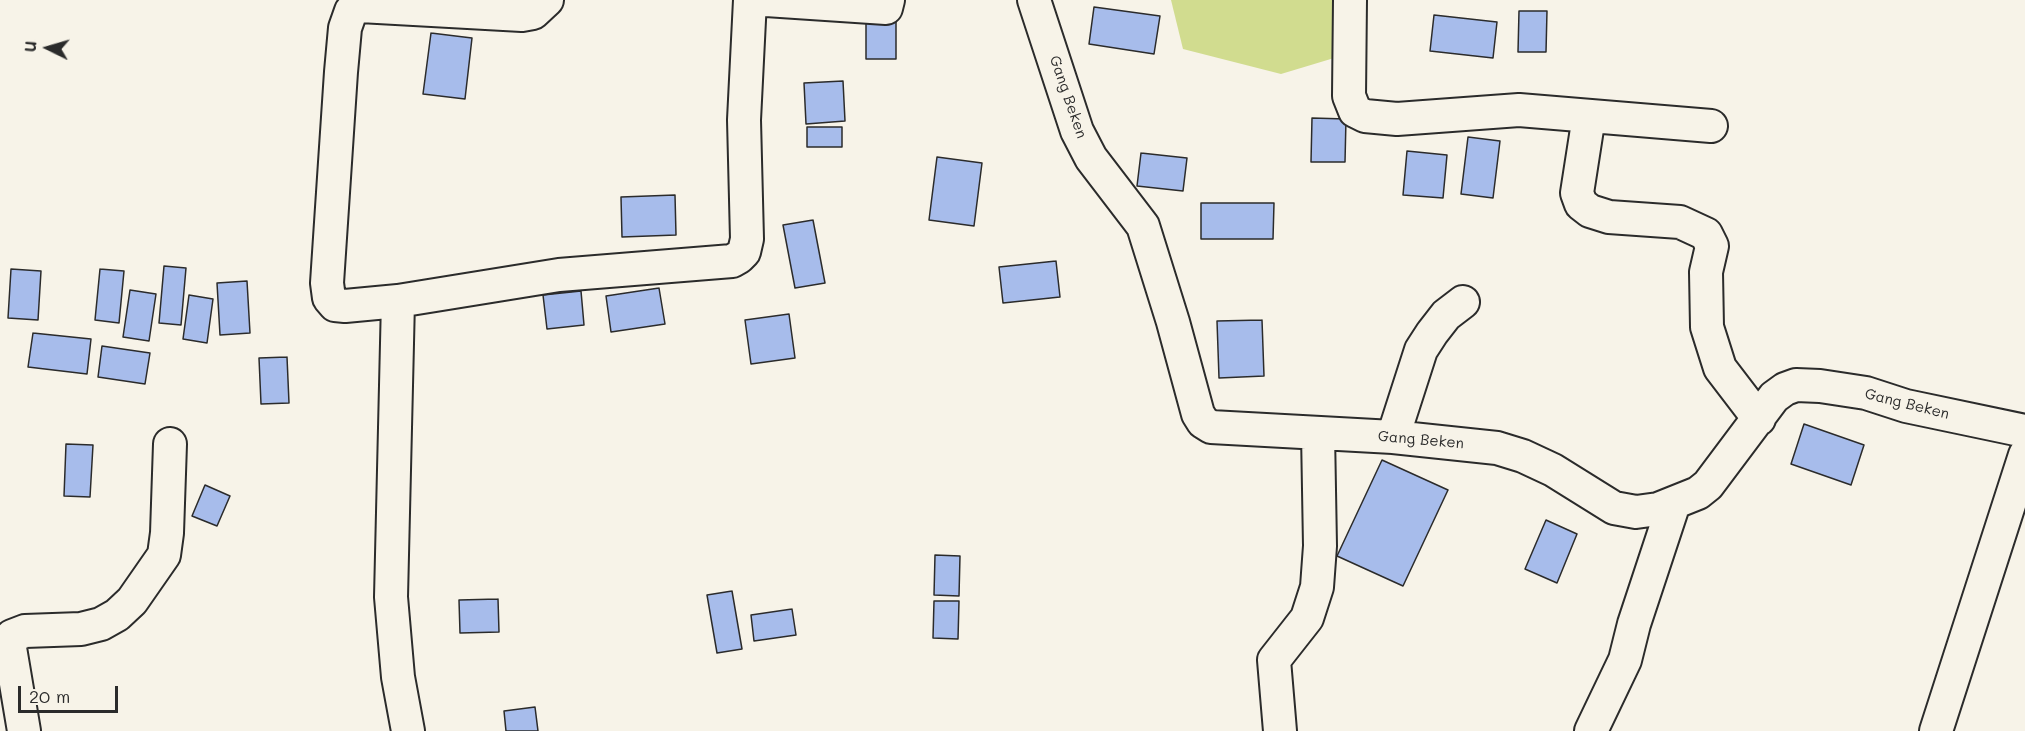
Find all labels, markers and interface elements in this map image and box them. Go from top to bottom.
north arrow [18,18,78,78]
text: U [19,40,41,53]
street label: Gang Beken [1045,53,1091,141]
street label: Gang Beken [1863,385,1951,423]
street label: Gang Beken [1377,427,1465,453]
scale bar [21,674,122,712]
text: 20 m [29,684,70,708]

